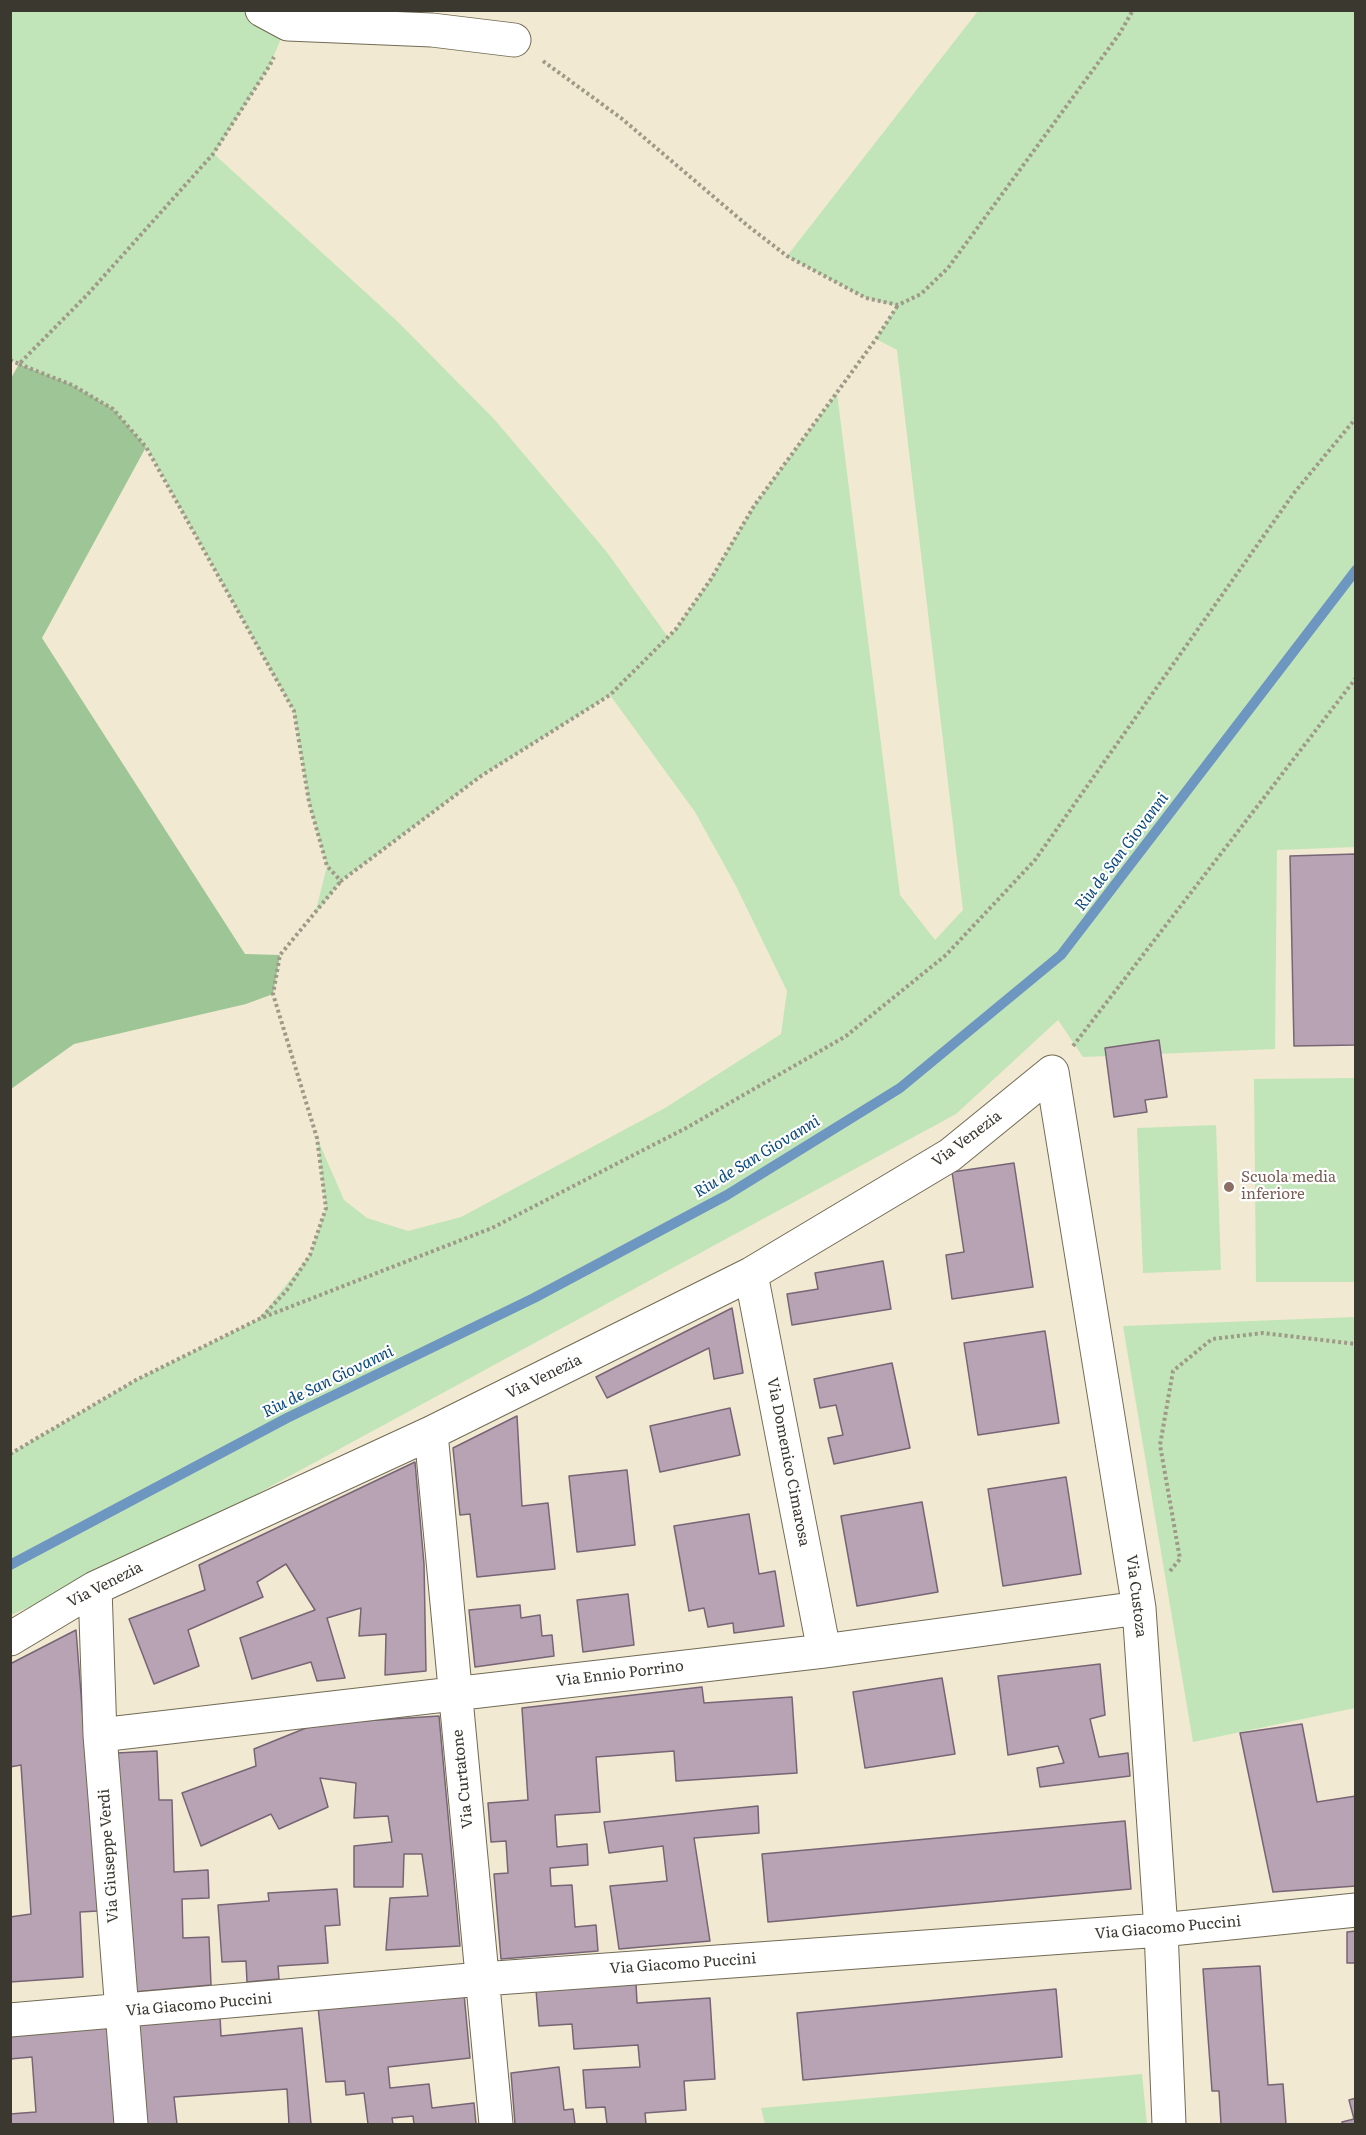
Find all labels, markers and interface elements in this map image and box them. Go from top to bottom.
water label: Riu de San Giovanni [1071,789,1173,915]
street label: Via Venezia [929,1107,1005,1171]
water label: Riu de San Giovanni [691,1112,823,1202]
place label: Scuola media inferiore [1241,1169,1336,1204]
marker: Scuola media inferiore [1222,1180,1236,1194]
water label: Riu de San Giovanni [259,1342,397,1422]
street label: Via Venezia [503,1351,585,1403]
street label: Via Domenico Cimarosa [763,1376,813,1548]
street label: Via Custoza [1122,1554,1150,1638]
street label: Via Venezia [64,1558,146,1612]
street label: Via Ennio Porrino [555,1657,685,1691]
street label: Via Curtatone [449,1729,477,1829]
street label: Via Giuseppe Verdi [95,1788,123,1924]
street label: Via Giacomo Puccini [1094,1913,1242,1943]
street label: Via Giacomo Puccini [609,1950,757,1978]
street label: Via Giacomo Puccini [125,1990,273,2020]

